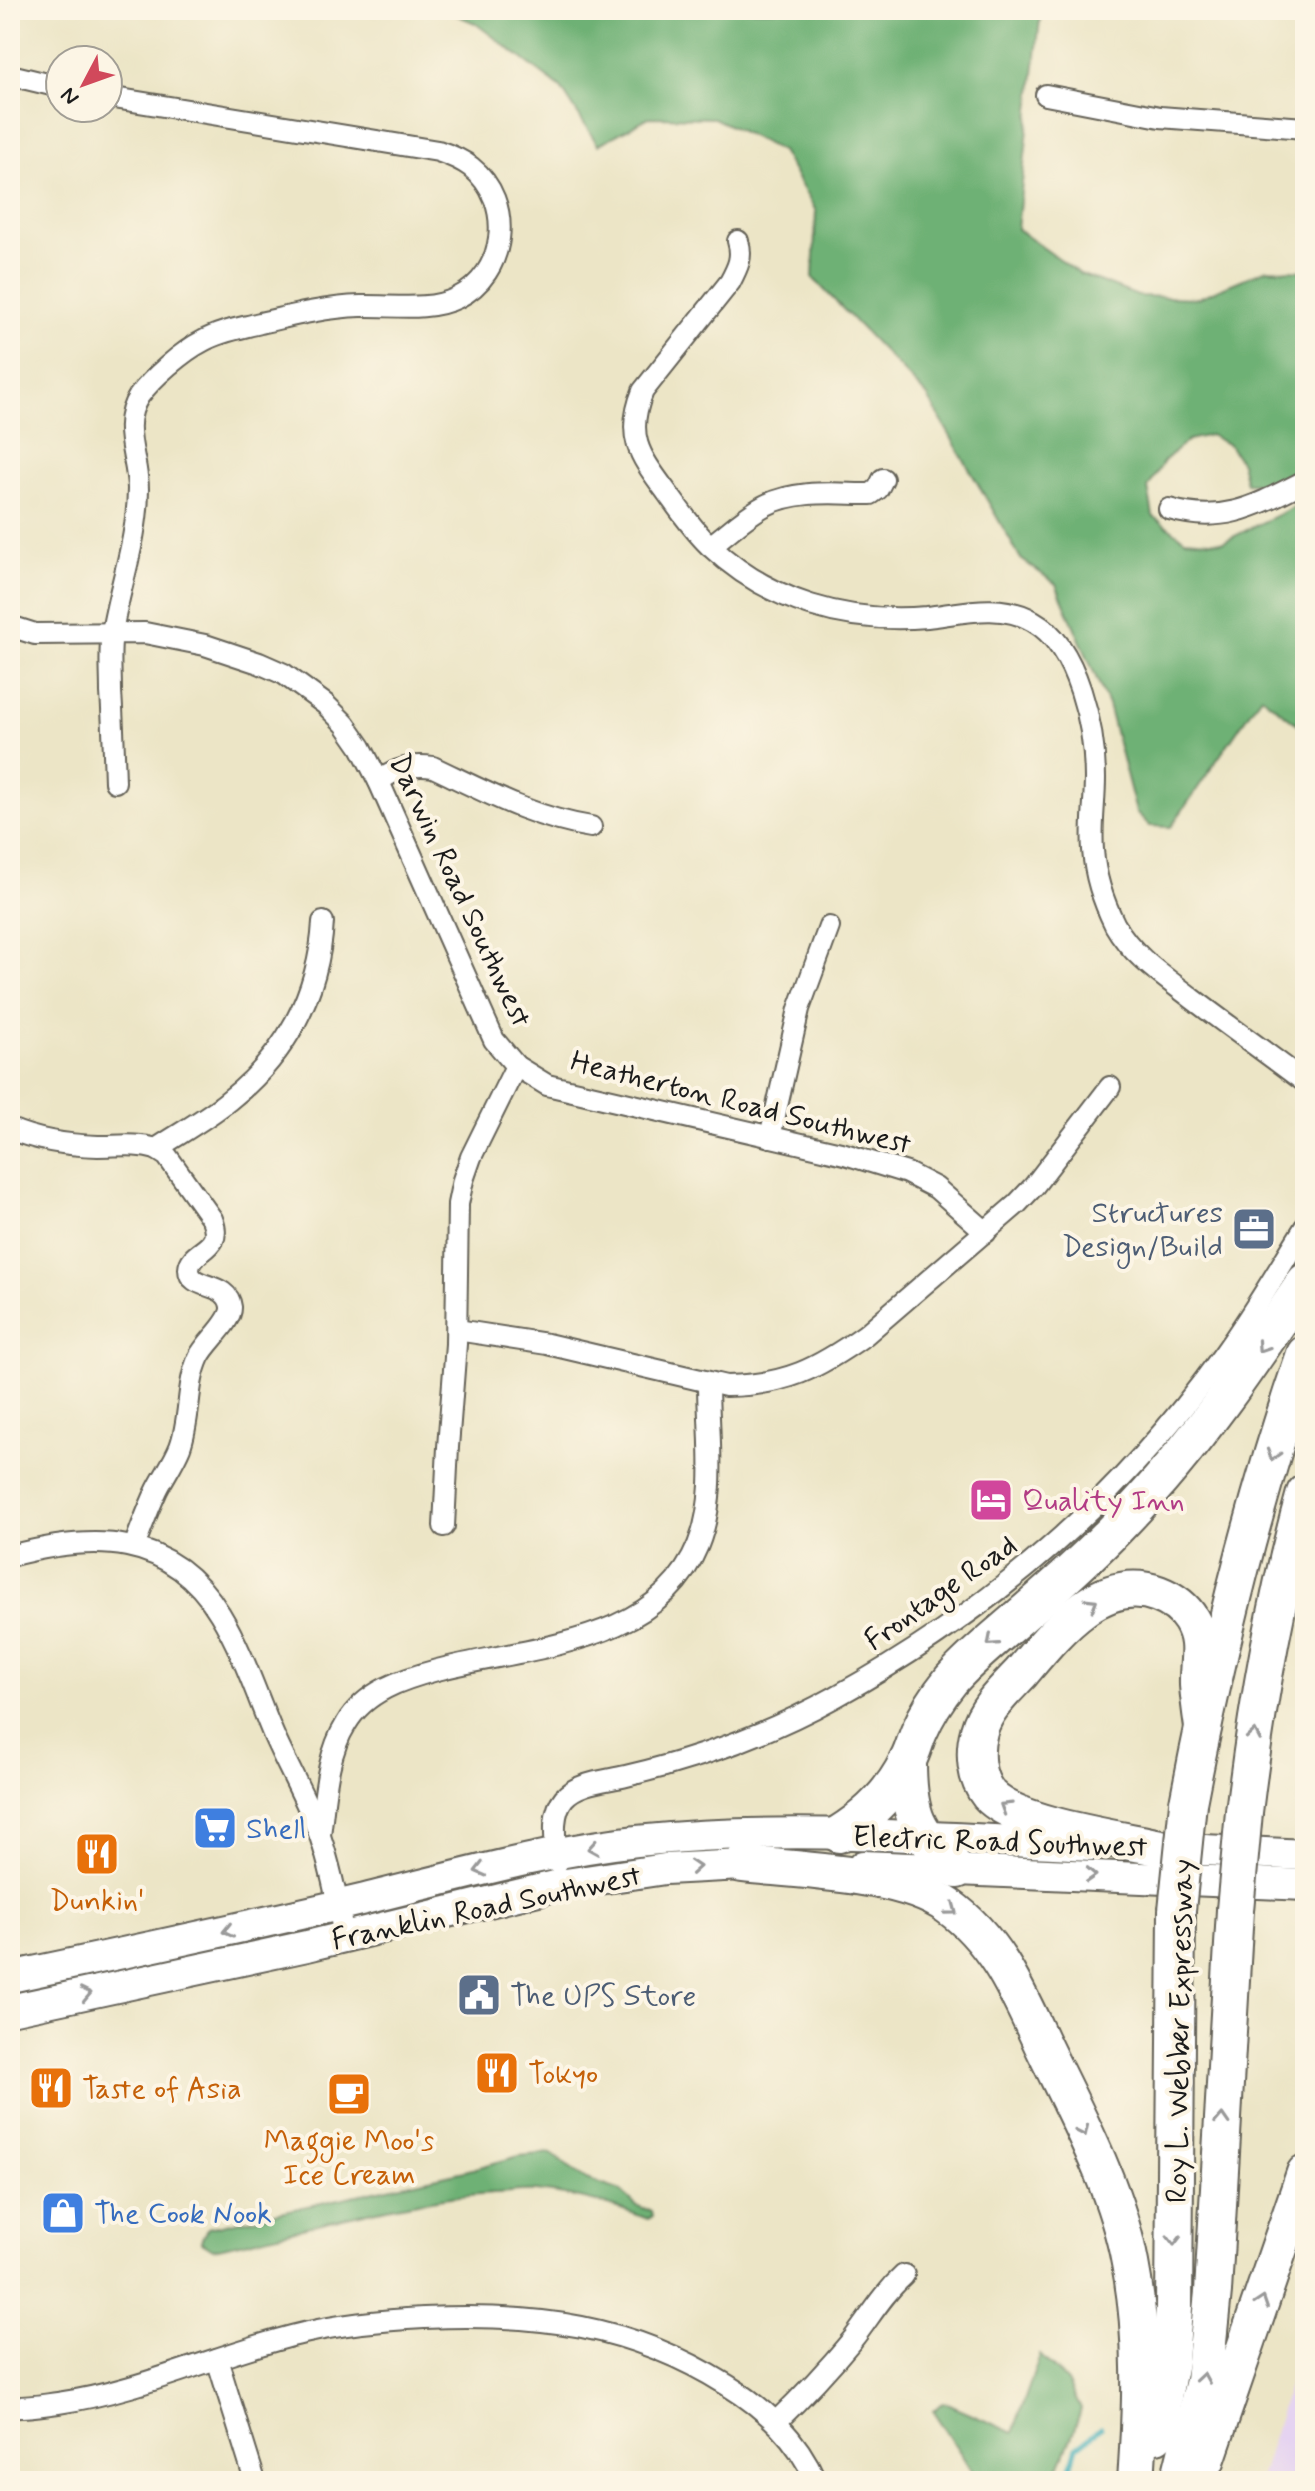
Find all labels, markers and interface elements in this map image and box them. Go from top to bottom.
north arrow [44,44,124,124]
text: N [55,81,86,111]
street label: Darwin Road Southwest [379,748,540,1034]
street label: Heatherton Road Southwest [566,1042,915,1165]
place label: Structures Design/Build [1062,1194,1223,1269]
office icon: Structures Design/Build [1230,1205,1278,1253]
one-way arrow [1257,1339,1272,1353]
one-way arrow [1266,1447,1282,1461]
hotel icon: Quality Inn [967,1476,1015,1524]
place label: Quality Inn [1022,1482,1185,1521]
street label: Frontage Road [857,1526,1026,1662]
one-way arrow [1083,1598,1098,1613]
one-way arrow [987,1631,1002,1645]
one-way arrow [1245,1728,1262,1742]
one-way arrow [999,1801,1014,1816]
supermarket icon: Shell [191,1804,239,1852]
place label: Shell [246,1810,306,1849]
street label: Electric Road Southwest [852,1818,1148,1867]
restaurant icon: Dunkin' [73,1830,121,1878]
one-way arrow [586,1838,600,1855]
street label: Franklin Road Southwest [328,1857,645,1960]
one-way arrow [689,1859,702,1876]
street label: Roy L. Webber Expressway [1158,1859,1203,2203]
one-way arrow [474,1861,488,1878]
one-way arrow [1085,1866,1098,1883]
place label: Dunkin' [49,1882,145,1921]
one-way arrow [943,1900,958,1915]
one-way arrow [221,1922,235,1939]
public building icon: The UPS Store [455,1971,503,2019]
place label: The UPS Store [510,1977,696,2016]
one-way arrow [79,1986,93,2003]
restaurant icon: Tokyo [473,2049,521,2097]
place label: Tokyo [528,2055,598,2094]
restaurant icon: Taste of Asia [27,2064,75,2112]
place label: Taste of Asia [82,2070,242,2109]
cafe icon: Maggie Moo's Ice Cream [325,2070,373,2118]
one-way arrow [1214,2112,1231,2125]
place label: Maggie Moo's Ice Cream [264,2122,434,2195]
one-way arrow [1073,2123,1089,2137]
shop icon: The Cook Nook [39,2189,87,2237]
place label: The Cook Nook [94,2195,272,2234]
one-way arrow [1165,2234,1183,2247]
one-way arrow [1252,2296,1268,2310]
one-way arrow [1194,2371,1211,2385]

